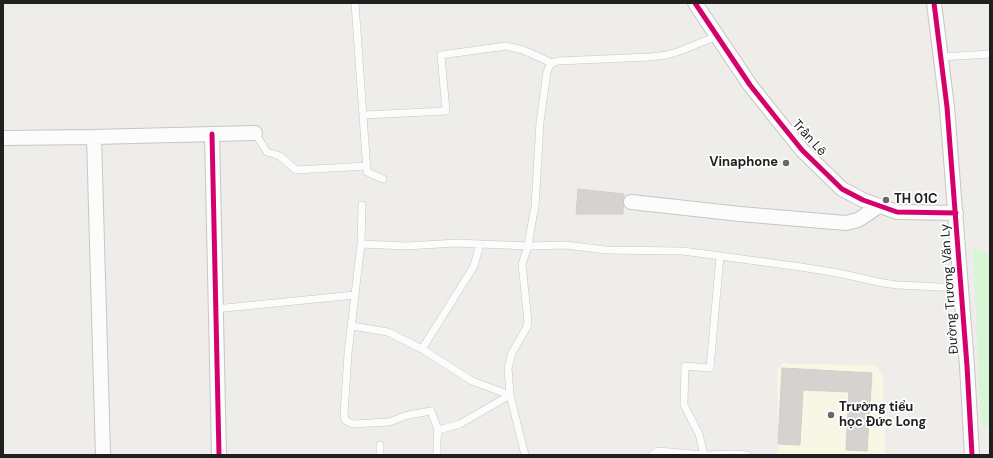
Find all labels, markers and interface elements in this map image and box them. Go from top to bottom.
street label: Trần Lê [789,117,829,159]
place label: Vinaphone [709,155,778,171]
marker: Vinaphone [781,158,791,168]
place label: TH 01C [894,192,938,208]
marker: TH 01C [881,195,891,205]
street label: Đường Trương Văn Ly [938,223,962,355]
place label: Trường tiểu học Đức Long [839,400,926,431]
marker: Trường tiểu học Đức Long [826,410,836,420]

